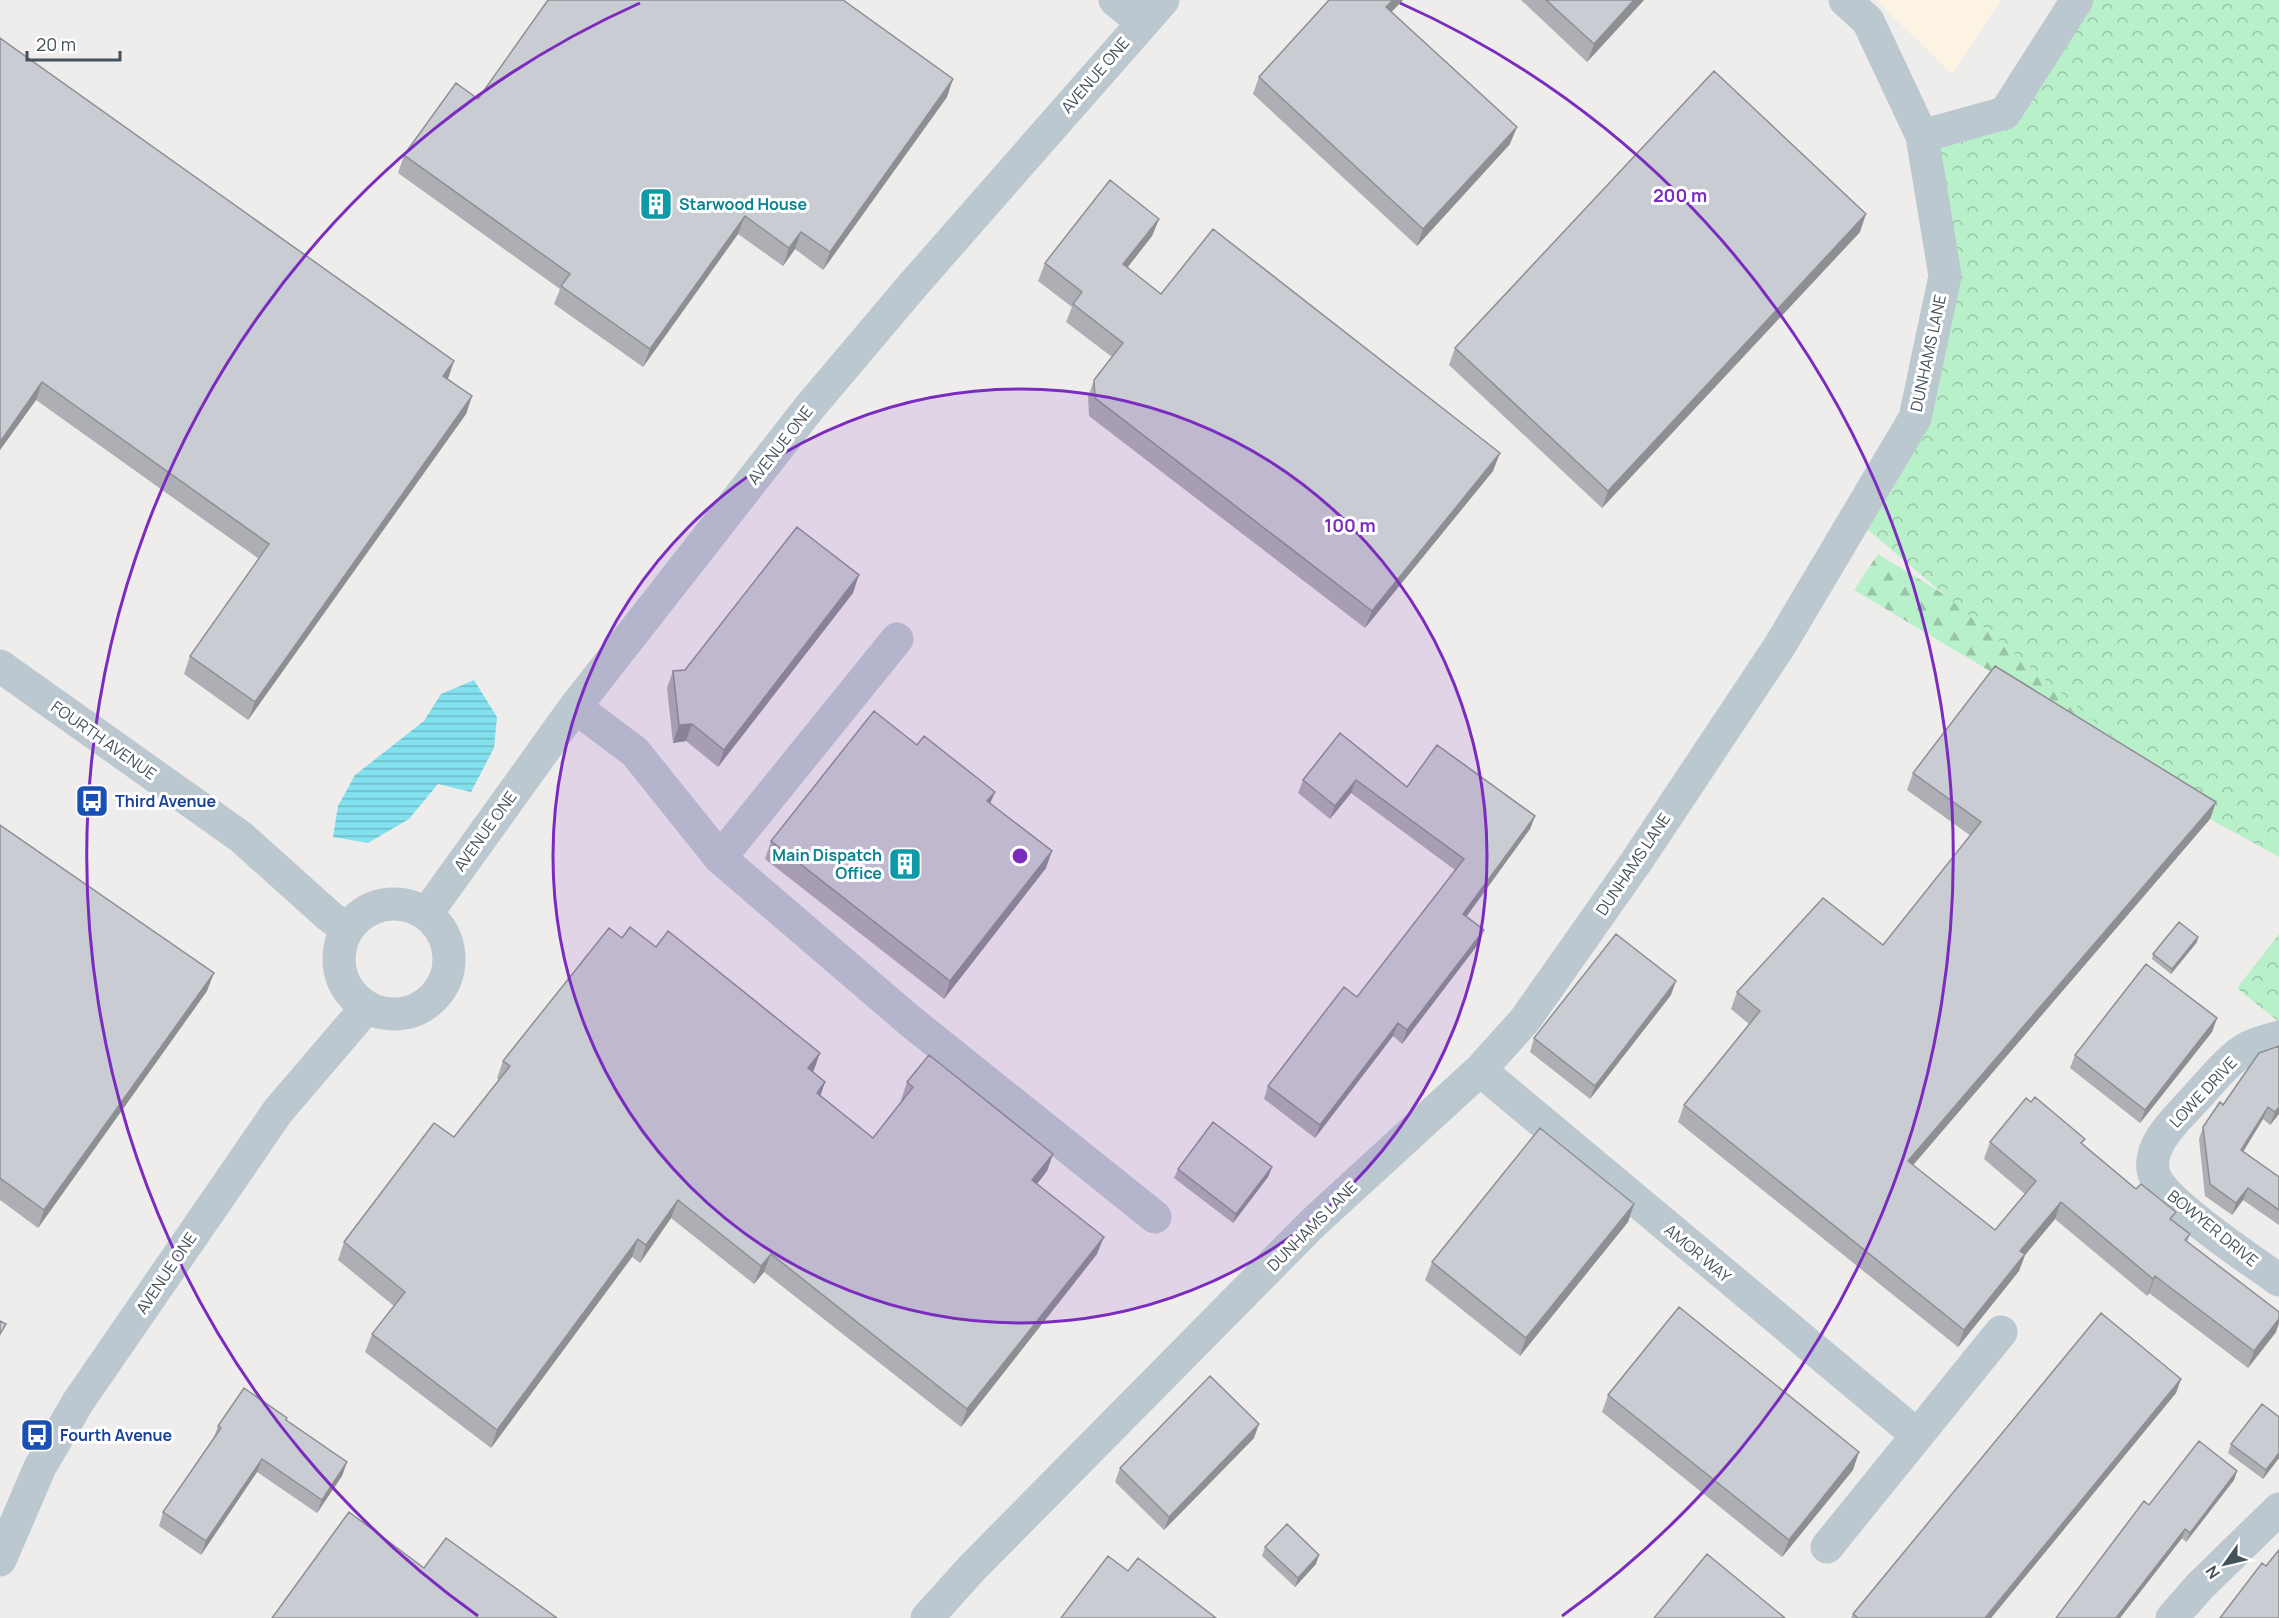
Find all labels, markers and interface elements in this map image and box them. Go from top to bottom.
scale bar [27,24,120,62]
text: 20 m [36,32,76,56]
street label: AVENUE ONE [1056,32,1134,118]
text: 200 m [1653,183,1707,207]
building icon: Starwood House [638,186,674,222]
place label: Starwood House [679,193,808,215]
street label: DUNHAMS LANE [1905,293,1951,413]
street label: AVENUE ONE [742,401,818,489]
text: 100 m [1324,513,1376,537]
street label: FOURTH AVENUE [47,695,161,785]
bus stop icon: Third Avenue [74,783,110,819]
street label: AVENUE ONE [448,787,522,875]
place label: Third Avenue [115,790,217,812]
street label: DUNHAMS LANE [1591,809,1675,919]
place label: Main Dispatch Office [772,844,882,884]
building icon: Main Dispatch Office [887,846,923,882]
centre of rings [1010,846,1030,866]
street label: LOWE DRIVE [2164,1052,2242,1132]
street label: DUNHAMS LANE [1262,1176,1362,1276]
street label: BOWYER DRIVE [2163,1185,2263,1271]
street label: AMOR WAY [1660,1219,1736,1287]
street label: AVENUE ONE [131,1228,201,1318]
bus stop icon: Fourth Avenue [19,1417,55,1453]
place label: Fourth Avenue [60,1424,173,1446]
north arrow [2195,1534,2255,1594]
text: N [2200,1561,2225,1583]

